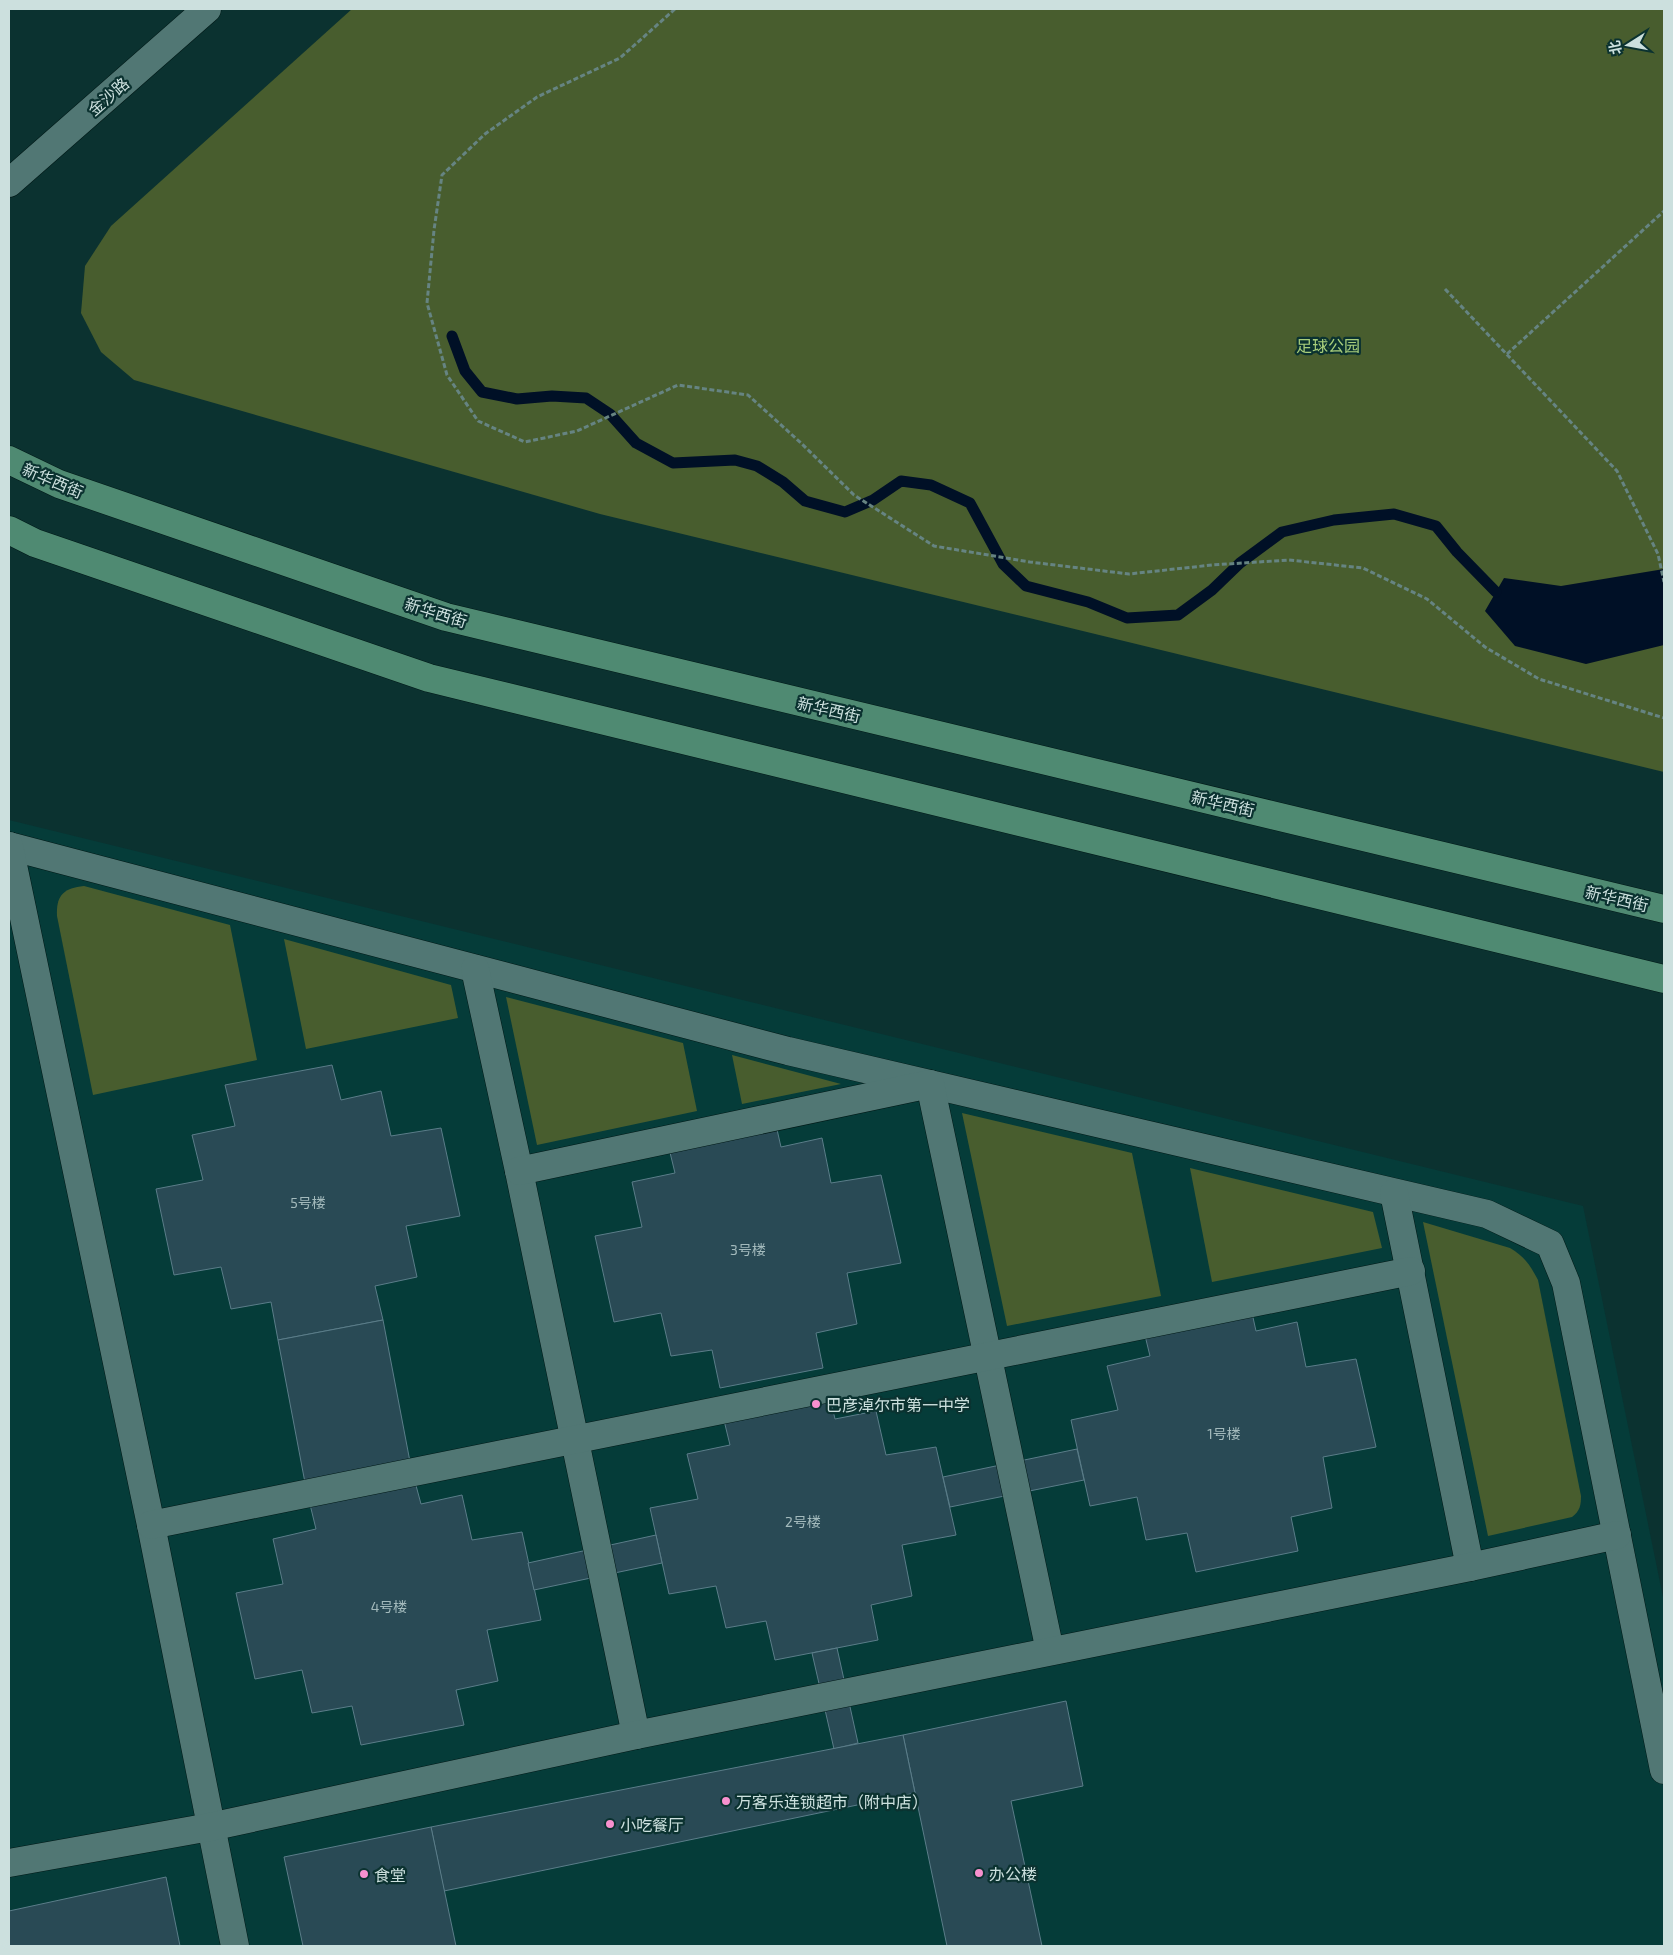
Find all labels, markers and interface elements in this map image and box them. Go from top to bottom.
north arrow [1603,20,1653,70]
text: 北 [1605,39,1624,56]
street label: 金沙路 [84,73,132,119]
park label: 足球公园 [1296,336,1360,355]
street label: 新华西街 [20,459,86,501]
street label: 新华西街 [403,594,469,630]
street label: 新华西街 [796,693,862,725]
street label: 新华西街 [1190,787,1256,819]
street label: 新华西街 [1584,882,1650,914]
house number: 5号楼 [290,1194,326,1211]
house number: 3号楼 [730,1241,766,1258]
place label: 巴彦淖尔市第一中学 [826,1395,970,1414]
marker: 巴彦淖尔市第一中学 [810,1398,822,1410]
house number: 1号楼 [1207,1425,1241,1442]
house number: 2号楼 [785,1513,821,1530]
house number: 4号楼 [371,1598,407,1615]
place label: 万客乐连锁超市（附中店） [736,1792,928,1811]
marker: 万客乐连锁超市（附中店） [720,1795,732,1807]
place label: 小吃餐厅 [620,1815,684,1834]
marker: 小吃餐厅 [604,1818,616,1830]
place label: 办公楼 [989,1864,1037,1883]
place label: 食堂 [374,1865,406,1884]
marker: 办公楼 [973,1867,985,1879]
marker: 食堂 [358,1868,370,1880]

